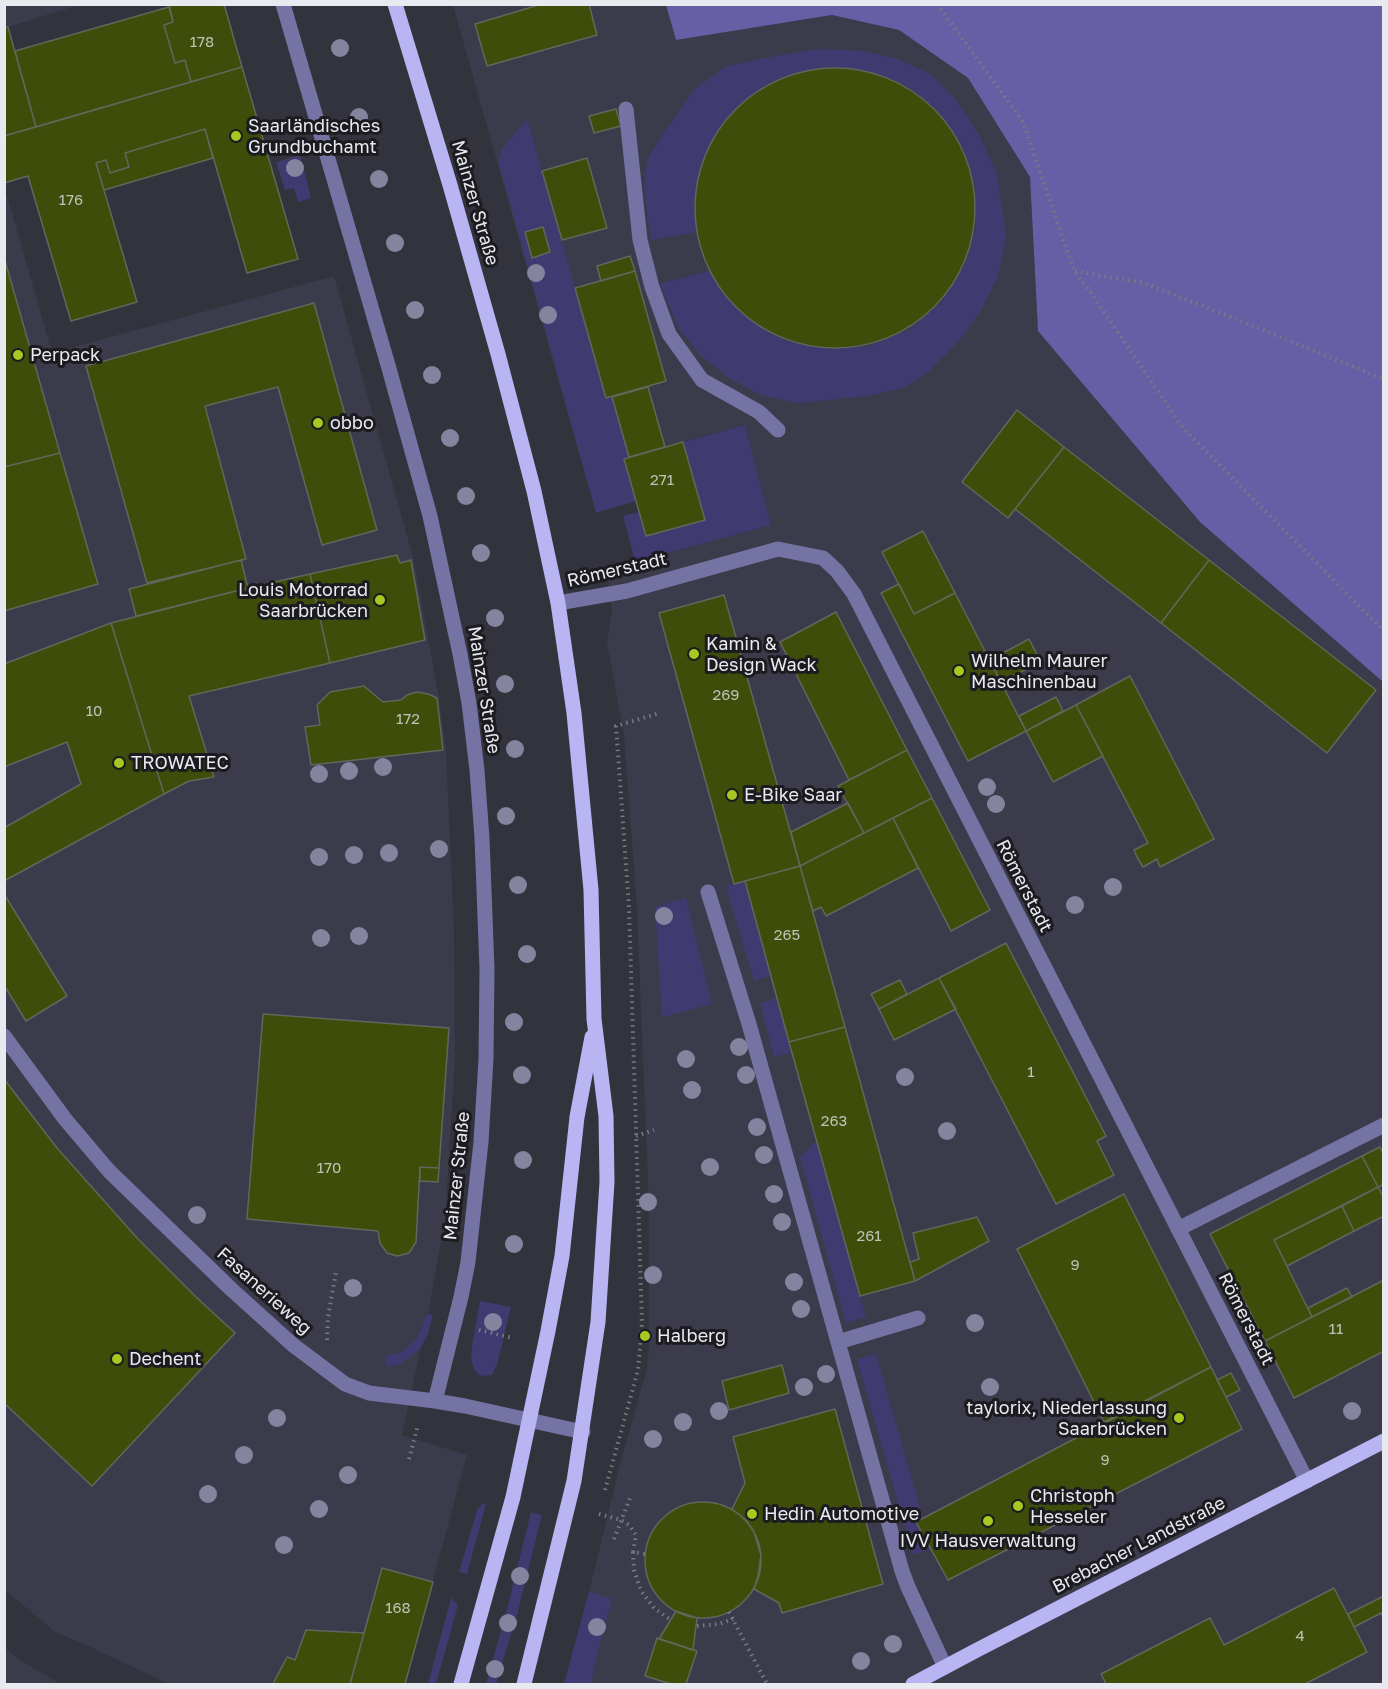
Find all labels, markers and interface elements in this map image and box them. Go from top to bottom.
house number: 178 [190,33,214,51]
place label: Saarländisches Grundbuchamt [248,115,380,158]
marker: Saarländisches Grundbuchamt [229,129,243,143]
street label: Mainzer Straße [447,138,503,268]
house number: 176 [59,191,83,209]
place label: Perpack [30,344,100,366]
marker: Perpack [11,348,25,362]
place label: obbo [330,412,374,434]
marker: obbo [311,416,325,430]
house number: 271 [650,471,674,489]
street label: Römerstadt [565,548,669,592]
place label: Louis Motorrad Saarbrücken [238,579,368,622]
marker: Louis Motorrad Saarbrücken [373,593,387,607]
street label: Mainzer Straße [463,625,505,755]
place label: Kamin & Design Wack [706,633,817,676]
marker: Kamin & Design Wack [687,647,701,661]
place label: Wilhelm Maurer Maschinenbau [971,650,1107,692]
marker: Wilhelm Maurer Maschinenbau [952,664,966,678]
house number: 269 [713,686,739,704]
house number: 10 [86,702,102,720]
house number: 172 [396,710,420,728]
place label: TROWATEC [131,752,229,774]
marker: TROWATEC [112,756,126,770]
place label: E-Bike Saar [744,784,842,806]
marker: E-Bike Saar [725,788,739,802]
street label: Römerstadt [991,836,1057,936]
house number: 265 [774,926,800,944]
house number: 1 [1027,1063,1035,1081]
street label: Mainzer Straße [440,1111,474,1241]
house number: 263 [821,1112,847,1130]
house number: 170 [317,1159,341,1177]
house number: 261 [856,1227,882,1245]
street label: Fasanerieweg [212,1243,316,1339]
house number: 9 [1070,1256,1080,1274]
street label: Römerstadt [1213,1269,1279,1369]
house number: 11 [1329,1320,1343,1338]
place label: Halberg [657,1325,726,1347]
marker: Halberg [638,1329,652,1343]
place label: Dechent [129,1348,201,1370]
marker: Dechent [110,1352,124,1366]
place label: taylorix, Niederlassung Saarbrücken [966,1397,1167,1440]
marker: taylorix, Niederlassung Saarbrücken [1172,1411,1186,1425]
house number: 9 [1100,1451,1110,1469]
place label: Christoph Hesseler [1030,1485,1115,1528]
street label: Brebacher Landstraße [1049,1492,1229,1598]
marker: Christoph Hesseler [1011,1499,1025,1513]
place label: Hedin Automotive [764,1503,919,1525]
marker: Hedin Automotive [745,1507,759,1521]
marker: IVV Hausverwaltung [981,1514,995,1528]
place label: IVV Hausverwaltung [900,1530,1076,1552]
house number: 168 [385,1599,411,1617]
house number: 4 [1295,1627,1305,1645]

